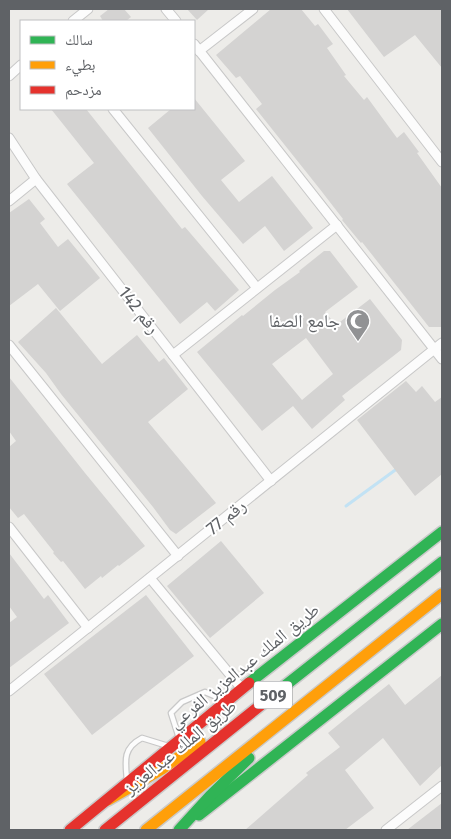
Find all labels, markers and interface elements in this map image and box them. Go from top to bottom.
legend [20,20,195,110]
text: سالك [65,31,93,49]
text: بطيء [65,56,95,77]
text: مزدحم [65,81,102,100]
street label: رقم 142 [113,282,165,339]
mosque icon: جامع الصفا [345,308,371,342]
place label: جامع الصفا [269,310,340,333]
street label: رقم 77 [202,494,251,540]
street label: طريق الملك عبدالعزيز الفرعي [164,599,326,736]
road number: 509 [254,682,292,708]
street label: طريق الملك عبدالعزيز [118,695,241,800]

